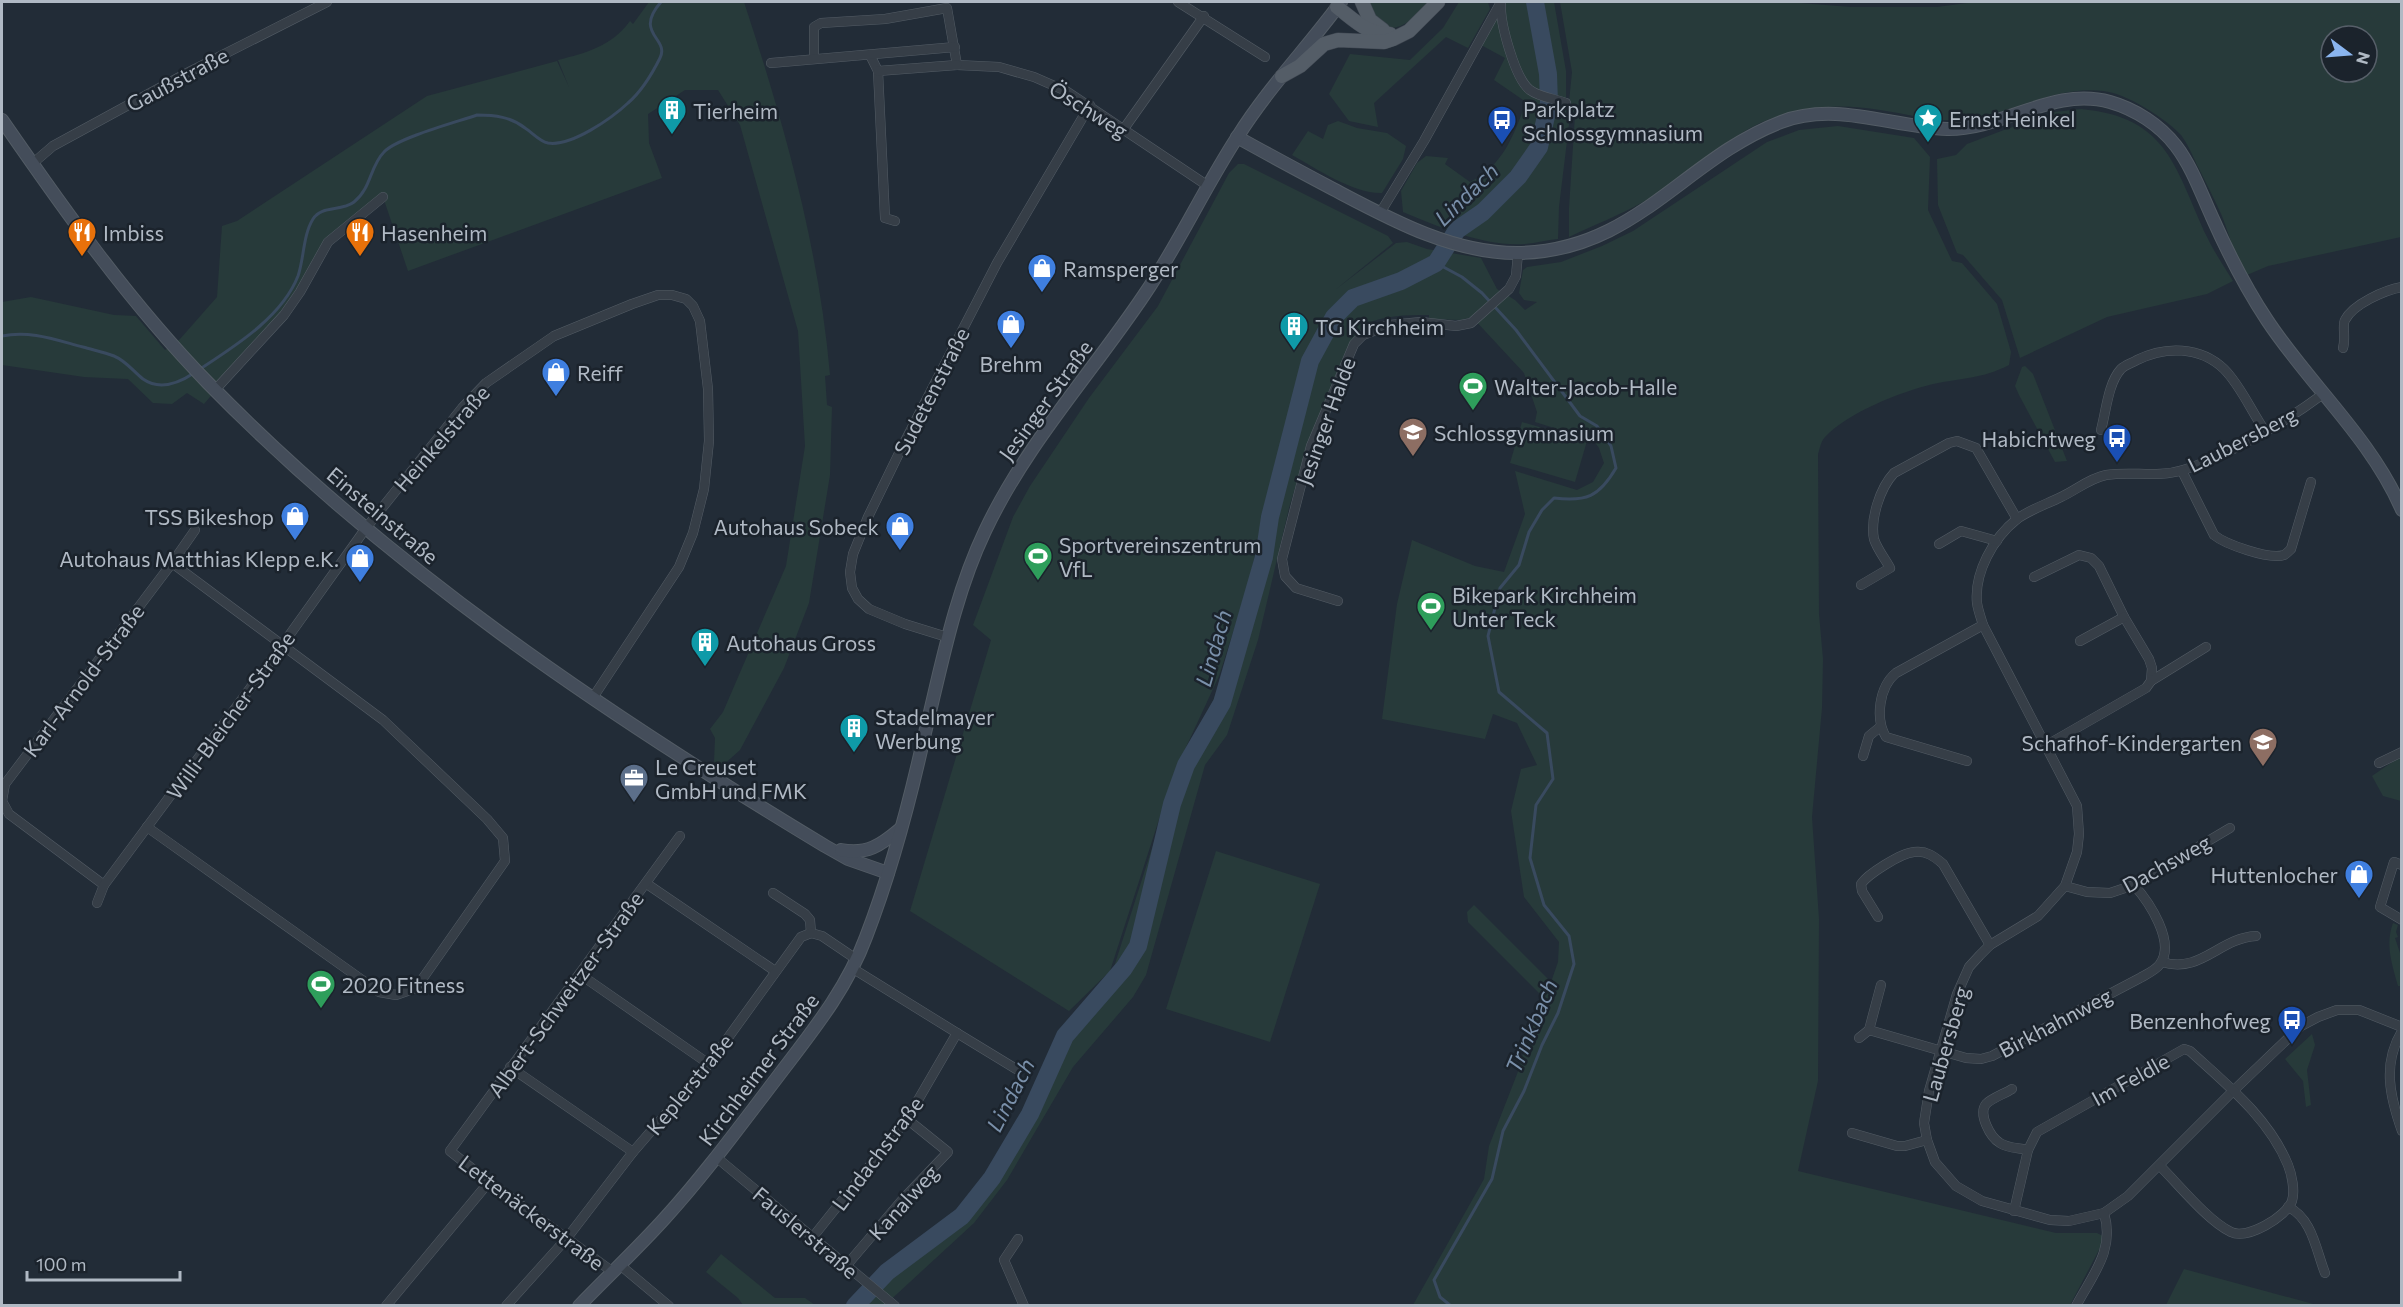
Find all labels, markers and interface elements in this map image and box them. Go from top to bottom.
north arrow [2319,24,2379,84]
street label: Gaußstraße [122,42,232,116]
text: N [2353,50,2375,67]
street label: Öschweg [1045,75,1133,143]
building icon: Tierheim [656,94,688,136]
place label: Parkplatz Schlossgymnasium [1523,96,1703,145]
place label: Tierheim [693,98,778,123]
place icon: Ernst Heinkel [1912,102,1944,144]
bus stop icon: Parkplatz Schlossgymnasium [1486,104,1518,146]
place label: Ernst Heinkel [1949,106,2076,131]
water label: Lindach [1428,157,1504,231]
restaurant icon: Imbiss [66,216,98,258]
restaurant icon: Hasenheim [344,216,376,258]
place label: Imbiss [103,220,164,245]
place label: Hasenheim [381,220,487,245]
shop icon: Ramsperger [1026,252,1058,294]
place label: Ramsperger [1063,256,1178,281]
shop icon: Brehm [995,308,1027,350]
building icon: TG Kirchheim [1278,310,1310,352]
place label: TG Kirchheim [1315,314,1444,339]
street label: Sudetenstraße [888,323,974,459]
street label: Jesinger Straße [993,335,1097,465]
place label: Brehm [979,351,1043,376]
street label: Jesinger Halde [1290,354,1360,488]
shop icon: Reiff [540,356,572,398]
place label: Reiff [577,360,624,385]
sports icon: Walter-Jacob-Halle [1457,370,1489,412]
place label: Walter-Jacob-Halle [1494,374,1677,399]
street label: Heinkelstraße [388,380,494,496]
street label: Laubersberg [2183,401,2301,477]
school or university icon: Schlossgymnasium [1397,416,1429,458]
place label: Schlossgymnasium [1434,420,1614,445]
bus stop icon: Habichtweg [2101,422,2133,464]
place label: Habichtweg [1982,426,2096,451]
street label: Einsteinstraße [322,461,444,569]
shop icon: TSS Bikeshop [279,500,311,542]
place label: TSS Bikeshop [144,504,274,529]
shop icon: Autohaus Sobeck [884,510,916,552]
place label: Autohaus Sobeck [714,514,879,539]
place label: Sportvereinszentrum VfL [1059,532,1261,581]
sports icon: Sportvereinszentrum VfL [1022,540,1054,582]
shop icon: Autohaus Matthias Klepp e.K. [344,542,376,584]
place label: Autohaus Matthias Klepp e.K. [59,546,339,571]
place label: Bikepark Kirchheim Unter Teck [1452,582,1637,631]
sports icon: Bikepark Kirchheim Unter Teck [1415,590,1447,632]
street label: Karl-Arnold-Straße [17,599,149,761]
water label: Lindach [1189,607,1237,689]
street label: Willi-Bleicher-Straße [161,626,299,804]
building icon: Autohaus Gross [689,626,721,668]
place label: Autohaus Gross [726,630,876,655]
place label: Stadelmayer Werbung [875,704,994,753]
building icon: Stadelmayer Werbung [838,712,870,754]
school or university icon: Schafhof-Kindergarten [2247,726,2279,768]
place label: Schafhof-Kindergarten [2022,730,2242,755]
place label: Le Creuset GmbH und FMK [655,754,807,803]
office icon: Le Creuset GmbH und FMK [618,762,650,804]
street label: Dachsweg [2117,829,2215,897]
shop icon: Huttenlocher [2343,858,2375,900]
place label: Huttenlocher [2211,862,2338,887]
street label: Albert-Schweitzer-Straße [482,886,648,1102]
sports icon: 2020 Fitness [305,968,337,1010]
place label: 2020 Fitness [342,972,465,997]
water label: Trinkbach [1499,975,1563,1077]
street label: Birkhahnweg [1994,982,2116,1062]
street label: Laubersberg [1917,983,1973,1105]
street label: Kirchheimer Straße [693,988,823,1150]
bus stop icon: Benzenhofweg [2276,1004,2308,1046]
place label: Benzenhofweg [2129,1008,2271,1033]
street label: Keplerstraße [641,1029,737,1139]
street label: Im Feldle [2087,1048,2173,1110]
water label: Lindach [980,1054,1040,1136]
street label: Lindachstraße [826,1091,928,1215]
street label: Lettenäckerstraße [454,1149,610,1275]
street label: Kanalweg [863,1159,943,1245]
street label: Fauslerstraße [748,1181,864,1283]
scale bar [27,1244,180,1282]
text: 100 m [36,1253,86,1275]

